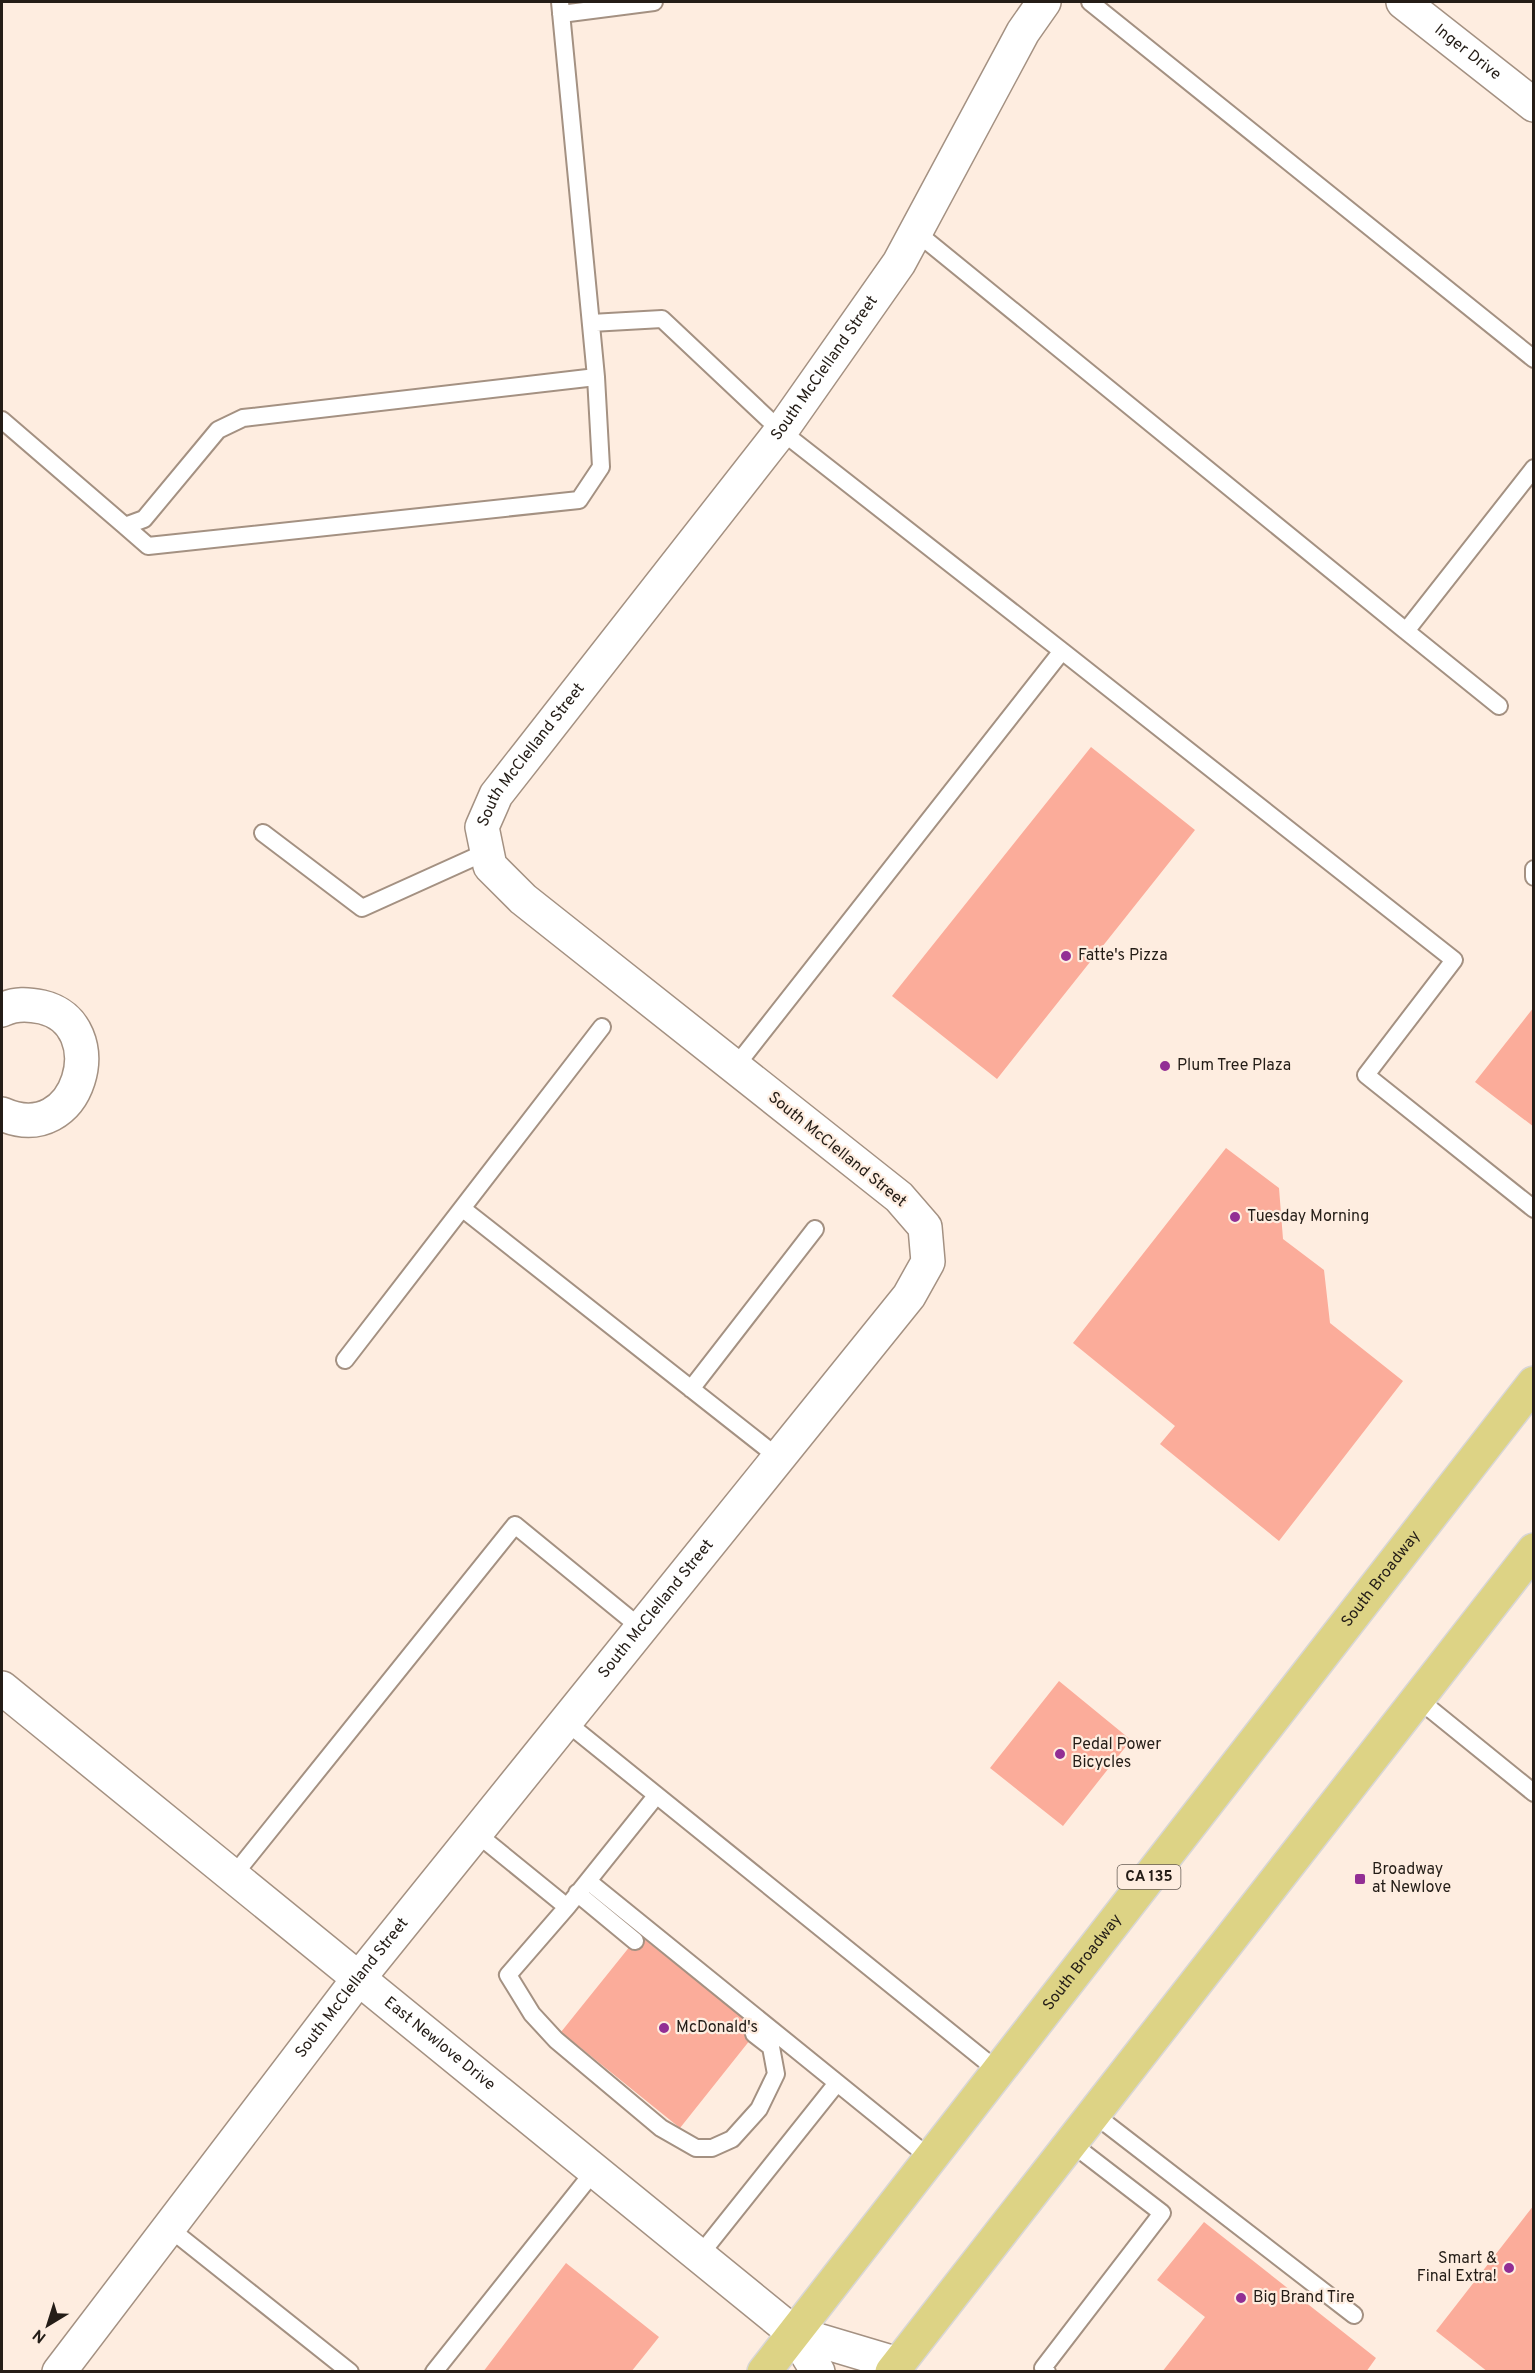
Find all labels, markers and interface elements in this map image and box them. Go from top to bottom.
street label: Inger Drive [1430,20,1505,85]
street label: South McClelland Street [767,292,883,445]
street label: South McClelland Street [473,679,590,830]
place label: Fatte's Pizza [1078,946,1168,966]
marker: Fatte's Pizza [1059,949,1073,963]
place label: Plum Tree Plaza [1177,1056,1291,1076]
marker: Plum Tree Plaza [1158,1059,1172,1073]
street label: South McClelland Street [764,1088,910,1212]
place label: Tuesday Morning [1247,1207,1369,1227]
marker: Tuesday Morning [1228,1210,1242,1224]
street label: South Broadway [1338,1527,1425,1631]
street label: South McClelland Street [594,1536,718,1683]
place label: Pedal Power Bicycles [1072,1735,1162,1773]
marker: Pedal Power Bicycles [1053,1747,1067,1761]
place label: Broadway at Newlove [1372,1860,1451,1898]
road number: CA 135 [1118,1865,1180,1889]
marker: Broadway at Newlove [1353,1872,1367,1886]
street label: South Broadway [1039,1910,1127,2015]
street label: South McClelland Street [291,1914,413,2062]
street label: East Newlove Drive [380,1993,499,2095]
place label: McDonald's [676,2018,758,2038]
marker: McDonald's [657,2021,671,2035]
place label: Smart & Final Extra! [1417,2249,1497,2287]
marker: Smart & Final Extra! [1502,2261,1516,2275]
place label: Big Brand Tire [1253,2288,1355,2308]
marker: Big Brand Tire [1234,2291,1248,2305]
north arrow [18,2295,78,2355]
text: N [29,2324,51,2347]

